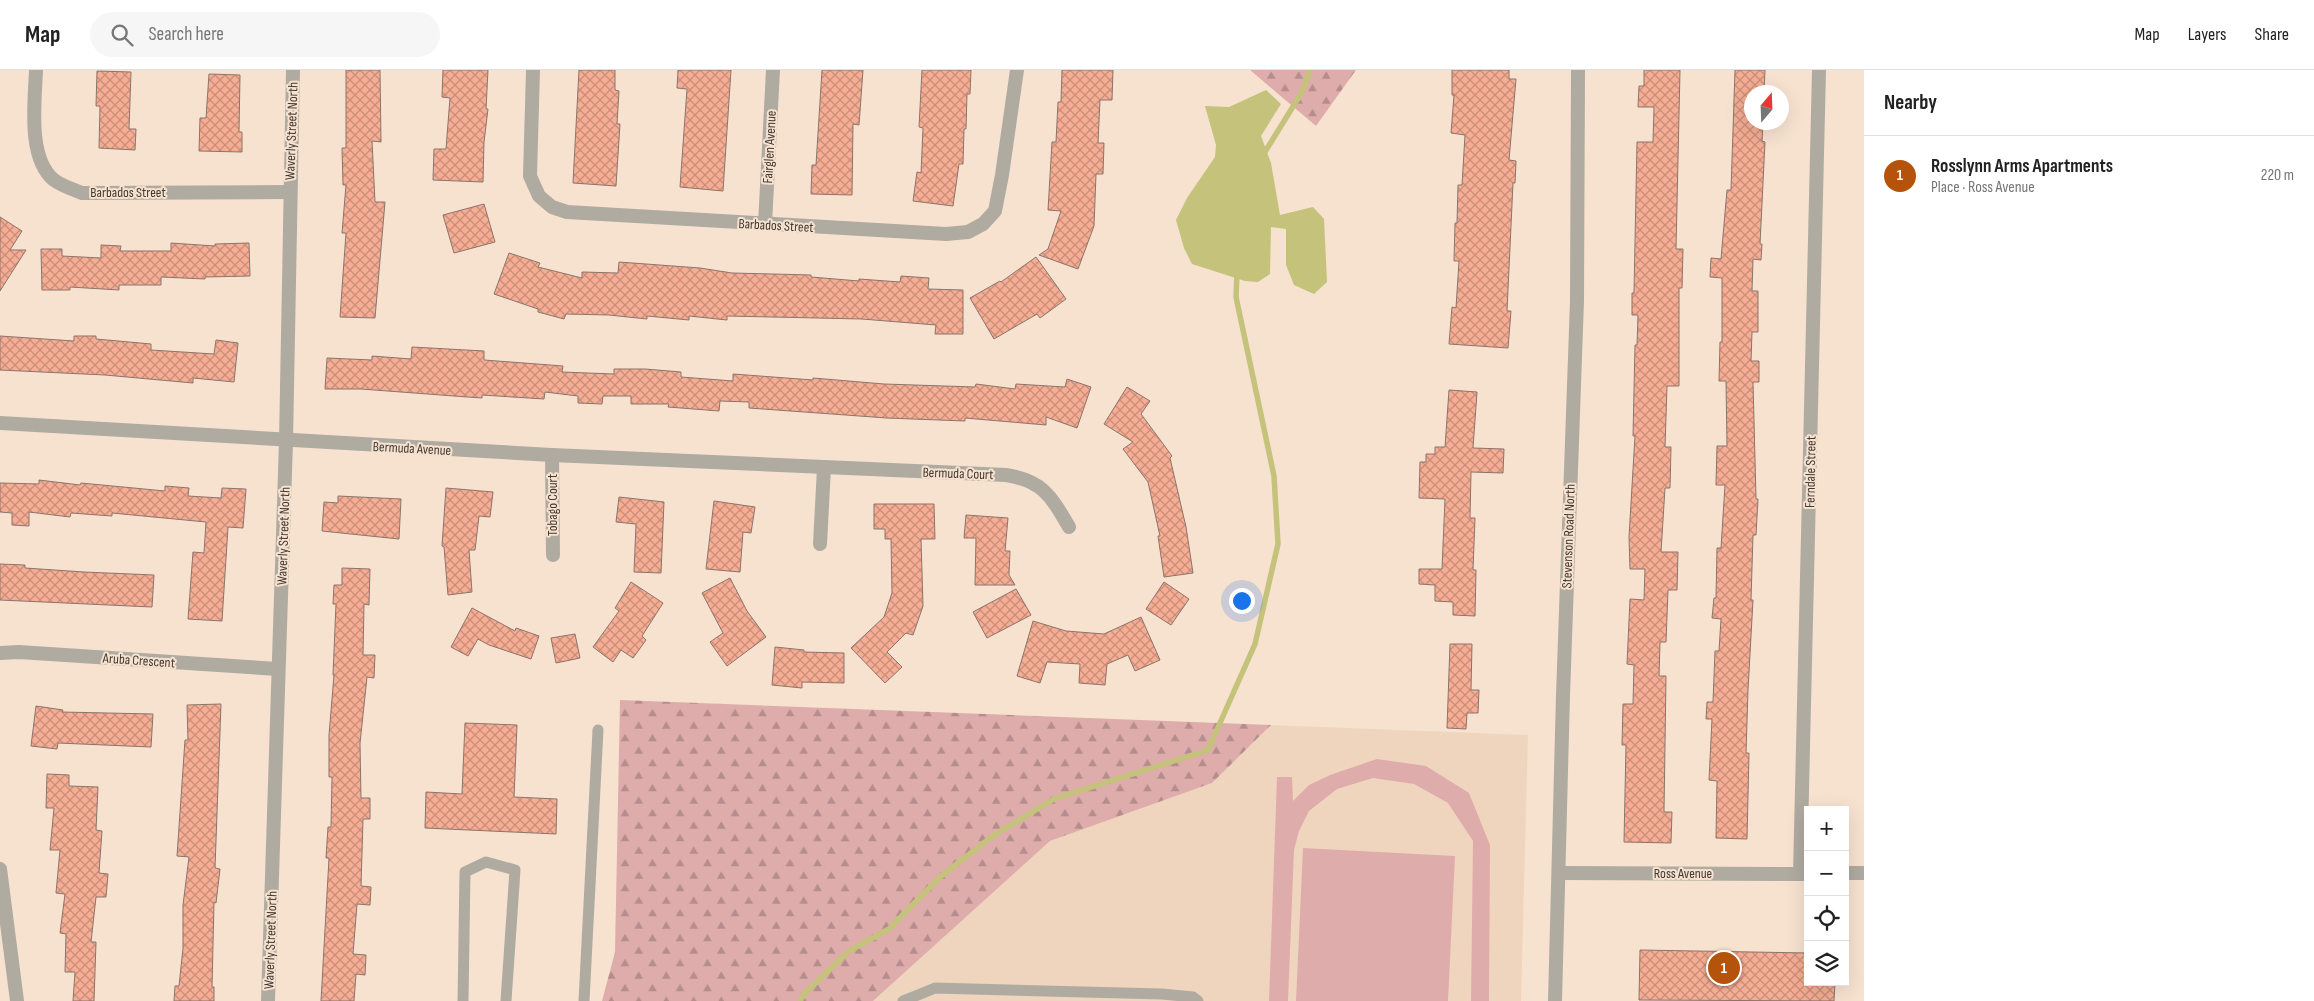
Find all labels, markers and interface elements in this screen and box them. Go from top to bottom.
search box [90,12,440,57]
text: Map [25,20,60,49]
icon: search [108,21,136,49]
text: Search here [148,23,224,46]
text: Map [2135,24,2160,45]
text: Layers [2188,24,2227,45]
text: Share [2255,24,2289,45]
street label: Waverly Street North [281,82,302,180]
north arrow [1744,85,1789,130]
text: Nearby [1884,90,1937,115]
street label: Fairglen Avenue [759,110,780,184]
text: Rosslynn Arms Apartments [1931,155,2113,178]
text: 1 [1897,166,1903,185]
text: 220 m [2261,166,2294,185]
text: Place · Ross Avenue [1931,178,2035,197]
street label: Barbados Street [90,184,166,201]
street label: Barbados Street [738,215,814,236]
street label: Ferndale Street [1801,436,1820,508]
street label: Bermuda Avenue [372,438,452,459]
street label: Bermuda Court [922,464,994,483]
street label: Tobago Court [544,474,561,536]
street label: Stevenson Road North [1558,483,1579,589]
street label: Waverly Street North [273,487,294,585]
your location [1229,588,1255,614]
street label: Aruba Crescent [101,649,176,671]
map controls [1804,806,1849,986]
button: + [1804,806,1849,851]
button: − [1804,851,1849,896]
street label: Ross Avenue [1654,865,1712,882]
street label: Waverly Street North [260,891,281,989]
button: locate [1804,896,1849,941]
button: layers [1804,941,1849,986]
pin: 1 [1708,949,1740,987]

